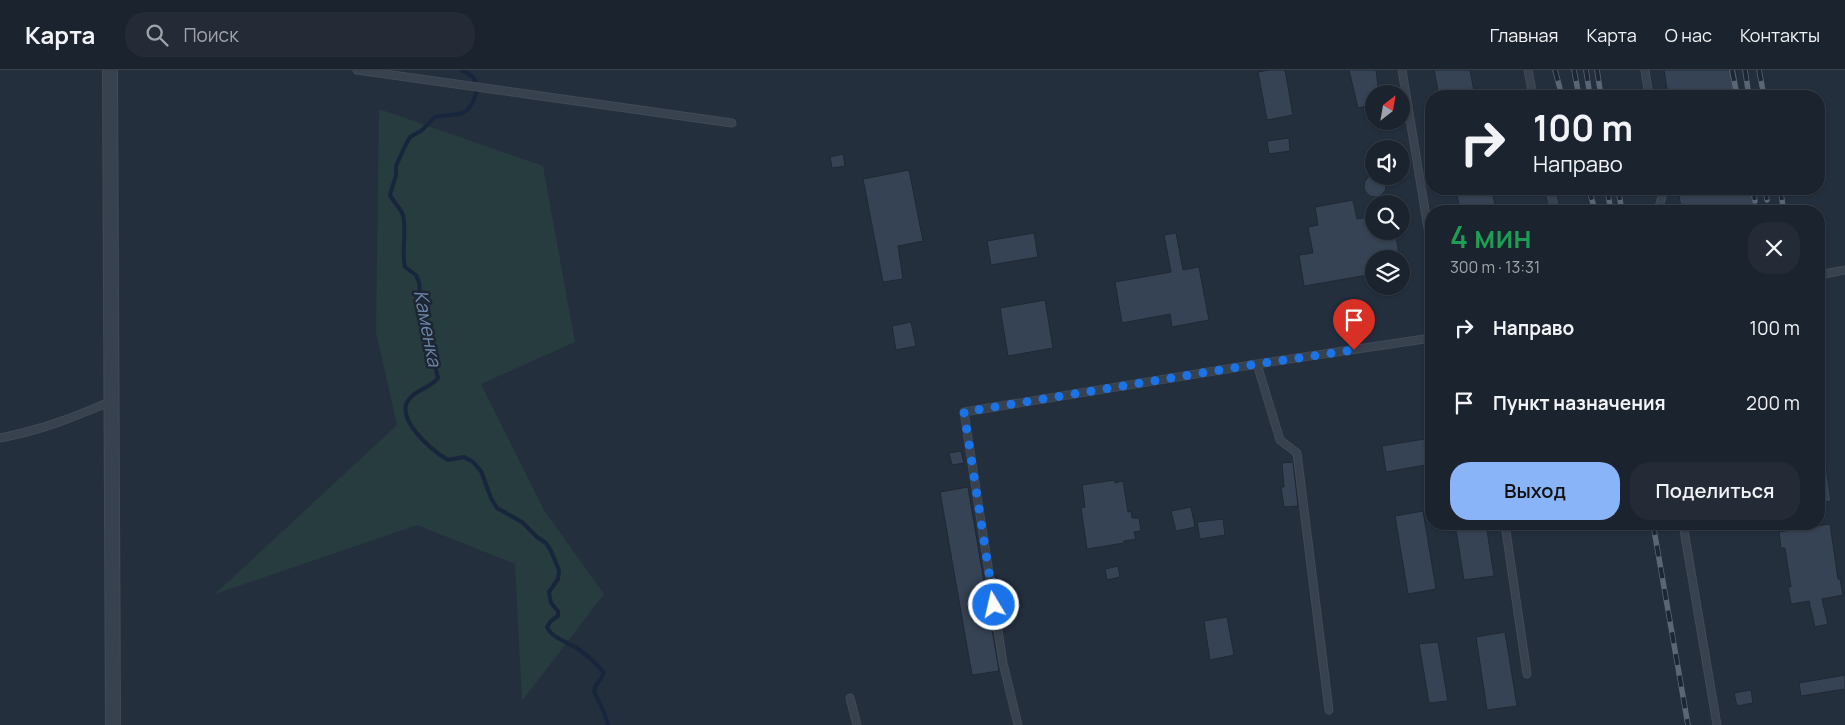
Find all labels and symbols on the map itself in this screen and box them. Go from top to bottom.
north arrow [1365,85,1410,130]
water label: Каменка [408,288,448,370]
pin [1333,299,1375,350]
position arrow [967,578,1019,630]

